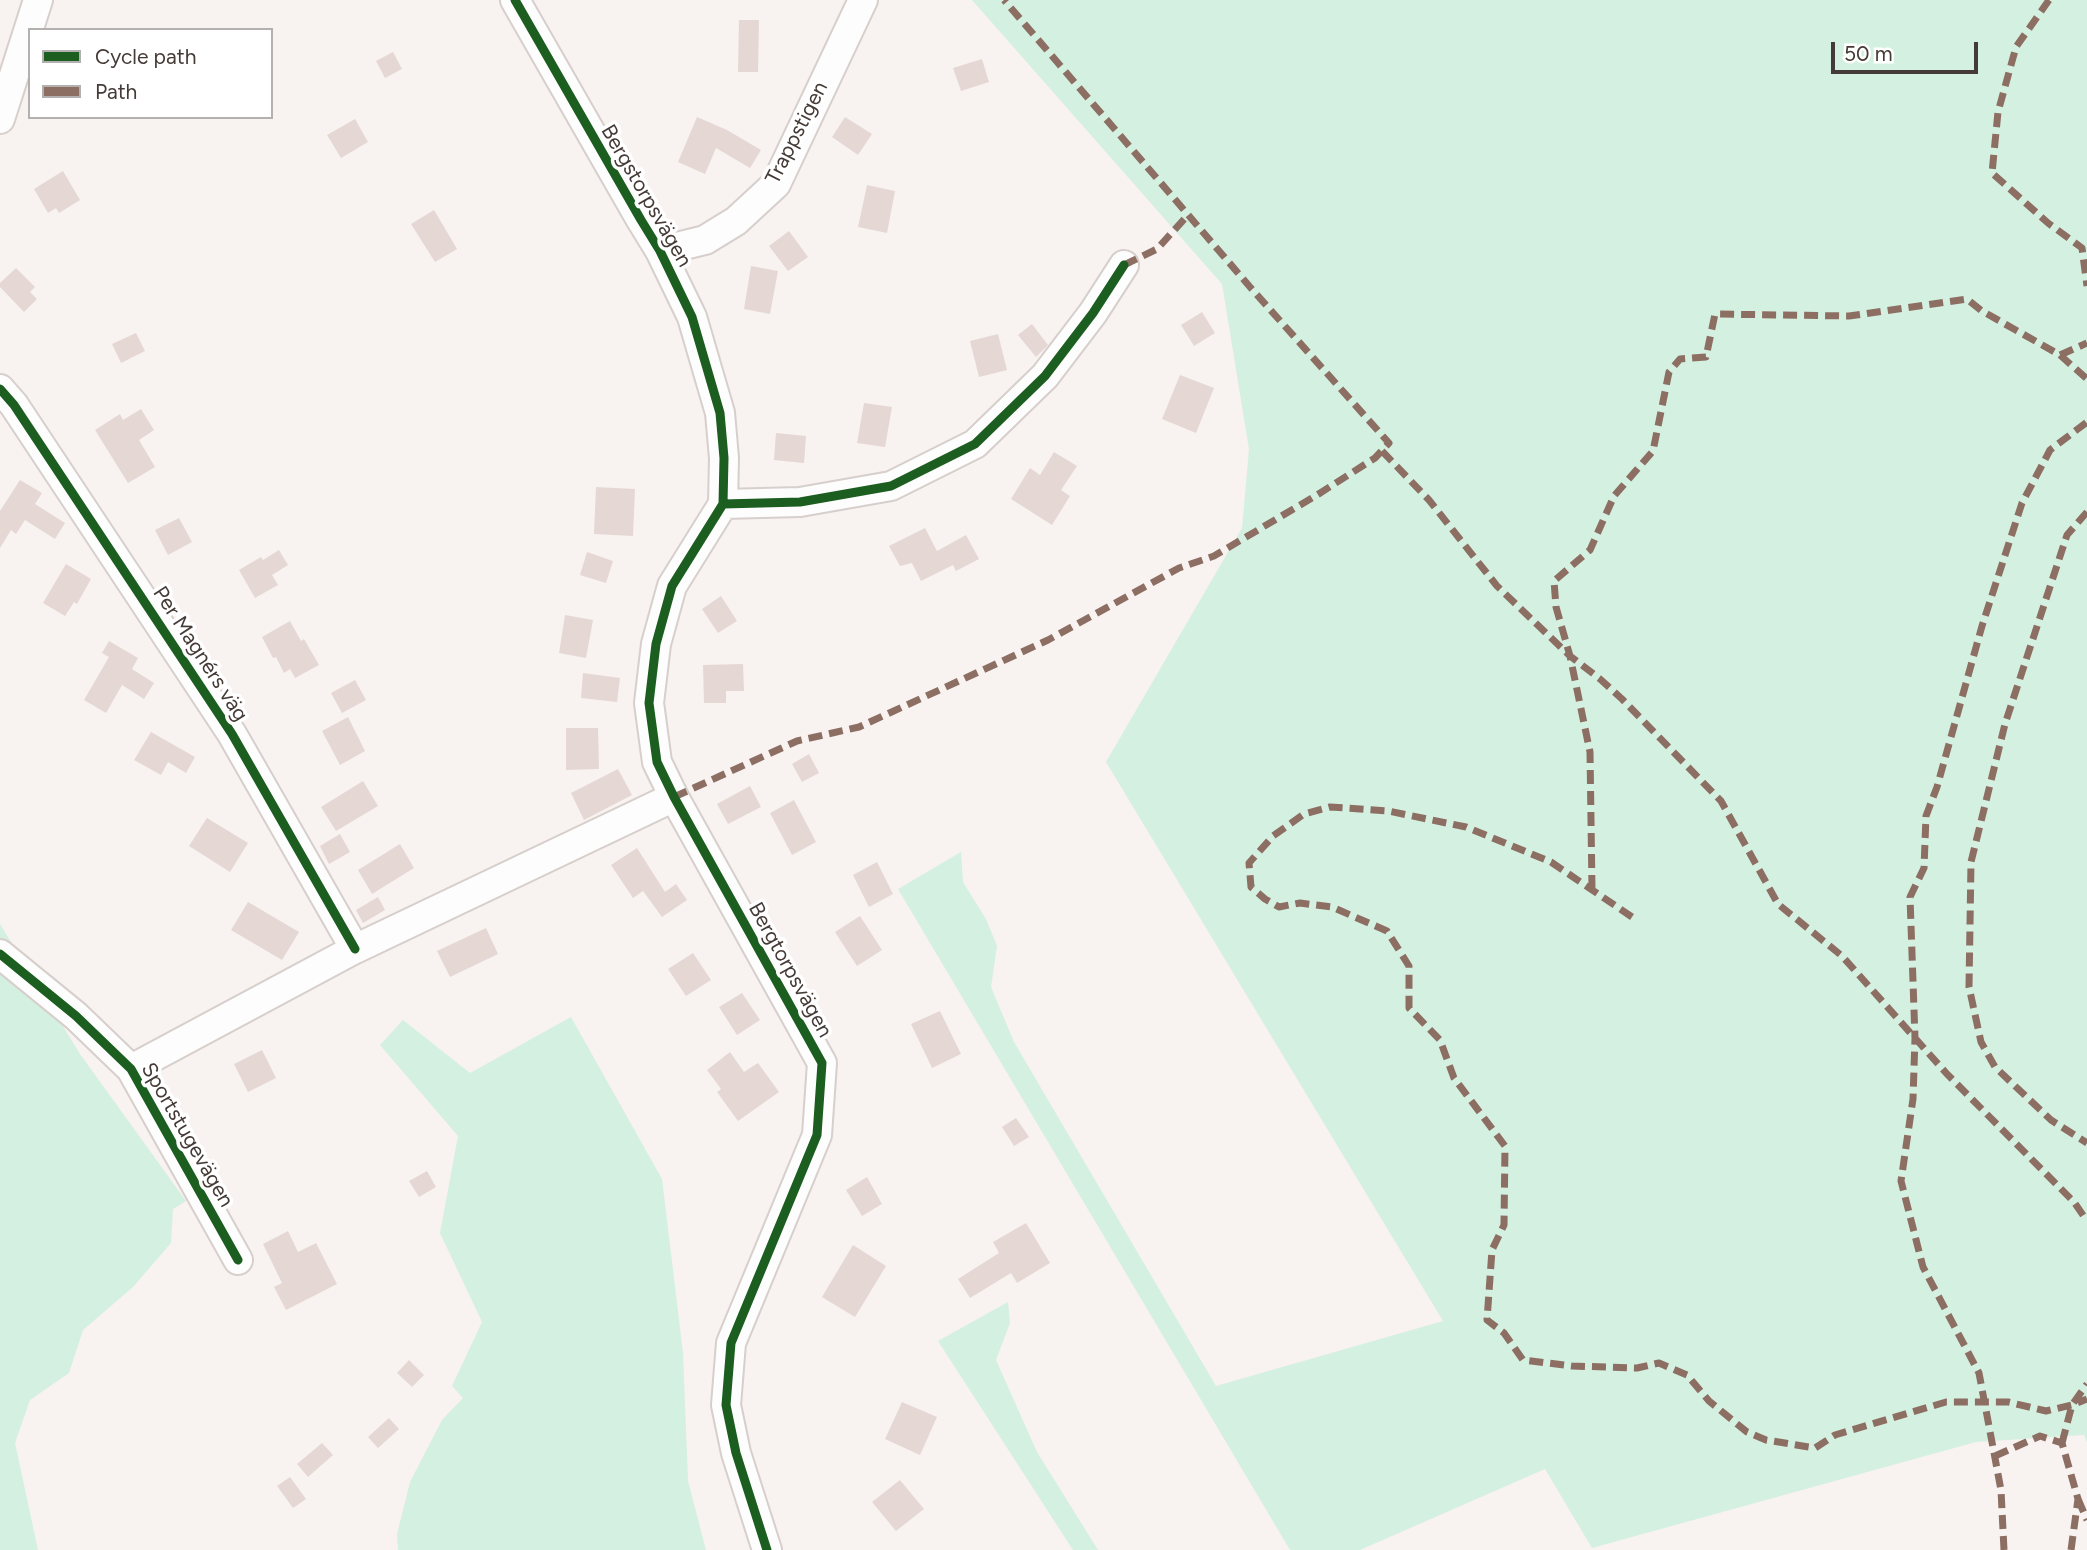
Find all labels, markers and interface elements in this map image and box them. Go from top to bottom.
legend [28,28,273,119]
scale bar [1835,28,1982,72]
text: 50 m [1844,41,1893,66]
text: Cycle path [95,44,196,69]
street label: Trappstigen [760,78,834,188]
text: Path [95,79,137,104]
street label: Bergstorpsvägen [595,120,697,272]
street label: Per Magnérs väg [147,582,253,726]
street label: Bergtorpsvägen [743,898,837,1042]
street label: Sportstugevägen [135,1058,239,1212]

